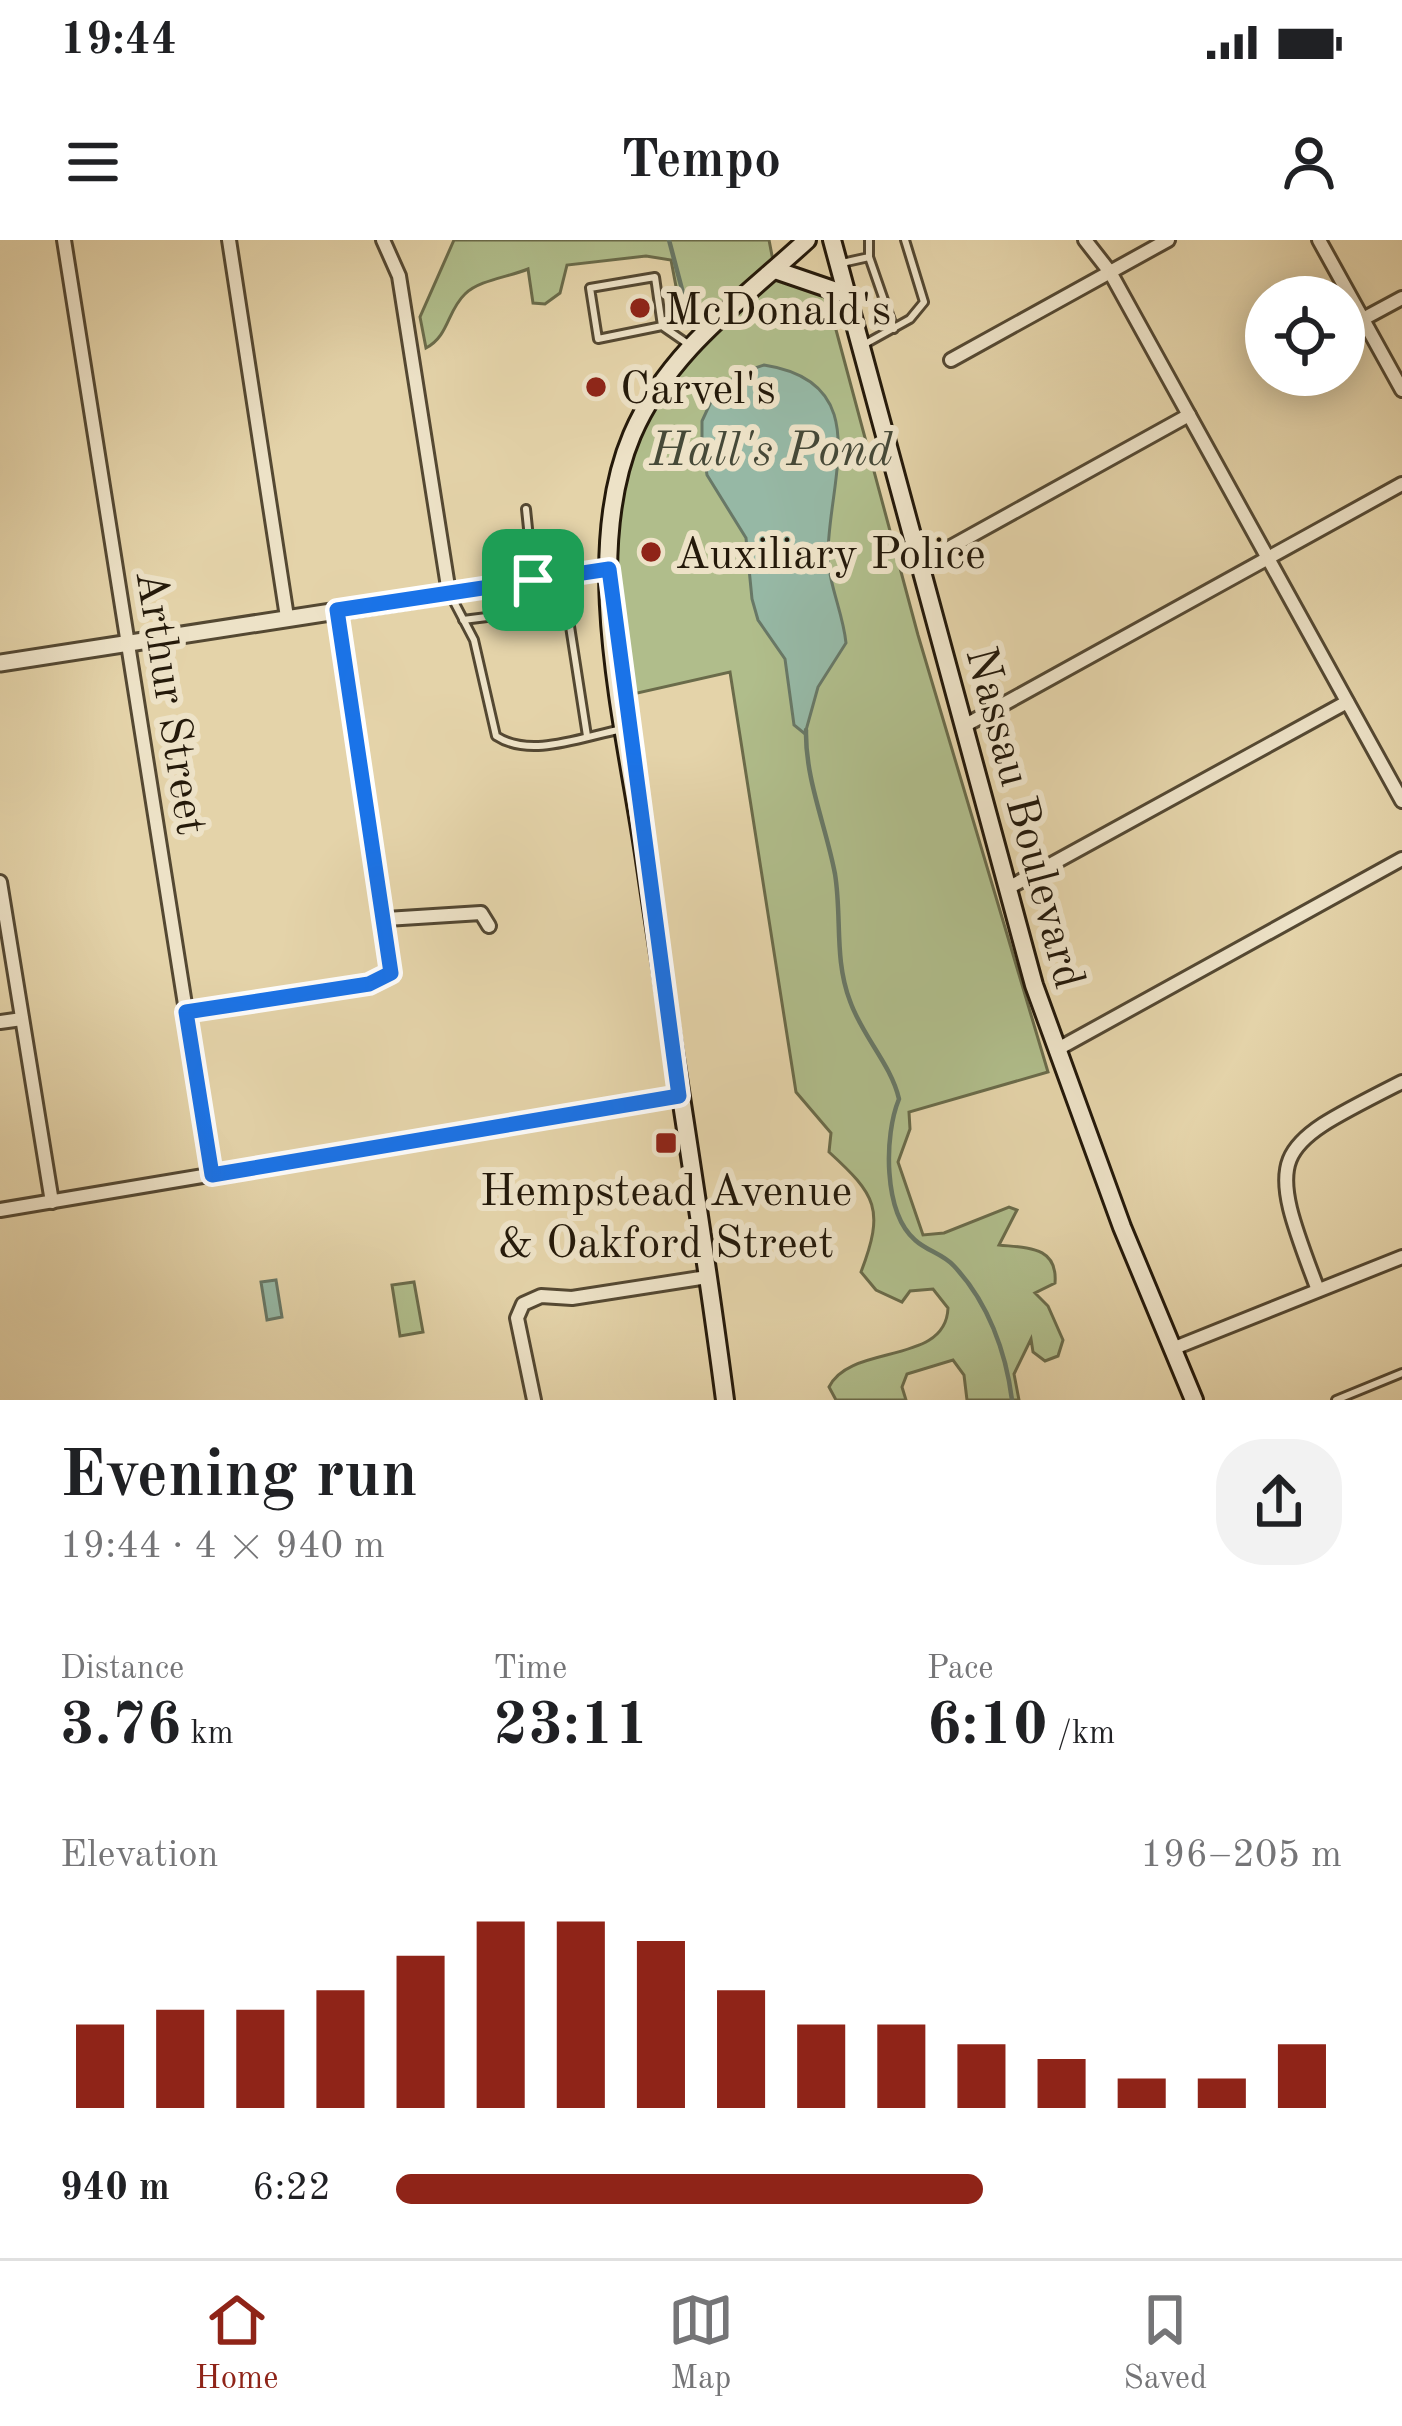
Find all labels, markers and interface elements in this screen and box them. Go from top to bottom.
text: 19:44 [60,19,177,64]
icon: menu [60,129,126,195]
icon: person [1276,129,1342,195]
text: Tempo [621,135,781,189]
map controls [1245,276,1365,396]
button: locate [1245,276,1365,396]
place label: McDonald's [664,290,891,335]
marker: McDonald's [627,295,653,321]
place label: Carvel's [620,369,776,414]
marker: Carvel's [583,374,609,400]
water label: Hall's Pond [648,428,893,476]
pin [482,529,584,631]
place label: Auxiliary Police [675,534,986,579]
marker: Auxiliary Police [638,539,664,565]
icon: arrive [500,547,566,613]
street label: Arthur Street [125,567,212,838]
street label: Nassau Boulevard [955,643,1090,994]
marker: Hempstead Avenue & Oakford Street [653,1130,679,1156]
place label: Hempstead Avenue & Oakford Street [480,1171,852,1268]
button: share [1216,1439,1342,1565]
text: Evening run [60,1445,418,1511]
text: 19:44 · 4 × 940 m [60,1527,385,1566]
text: Distance [60,1653,184,1686]
text: Time [493,1653,567,1686]
text: Pace [927,1653,994,1686]
text: 3.76 [60,1697,181,1757]
text: 23:11 [493,1697,649,1757]
text: 6:10 [927,1697,1048,1757]
text: km [181,1718,234,1751]
text: /km [1048,1718,1115,1751]
text: Elevation [60,1836,219,1875]
text: 196–205 m [1140,1836,1342,1875]
text: 940 m [60,2169,170,2208]
text: 6:22 [252,2169,331,2208]
tab: Home [195,2287,278,2400]
tab: Map [668,2287,734,2400]
tab: Saved [1123,2287,1207,2400]

